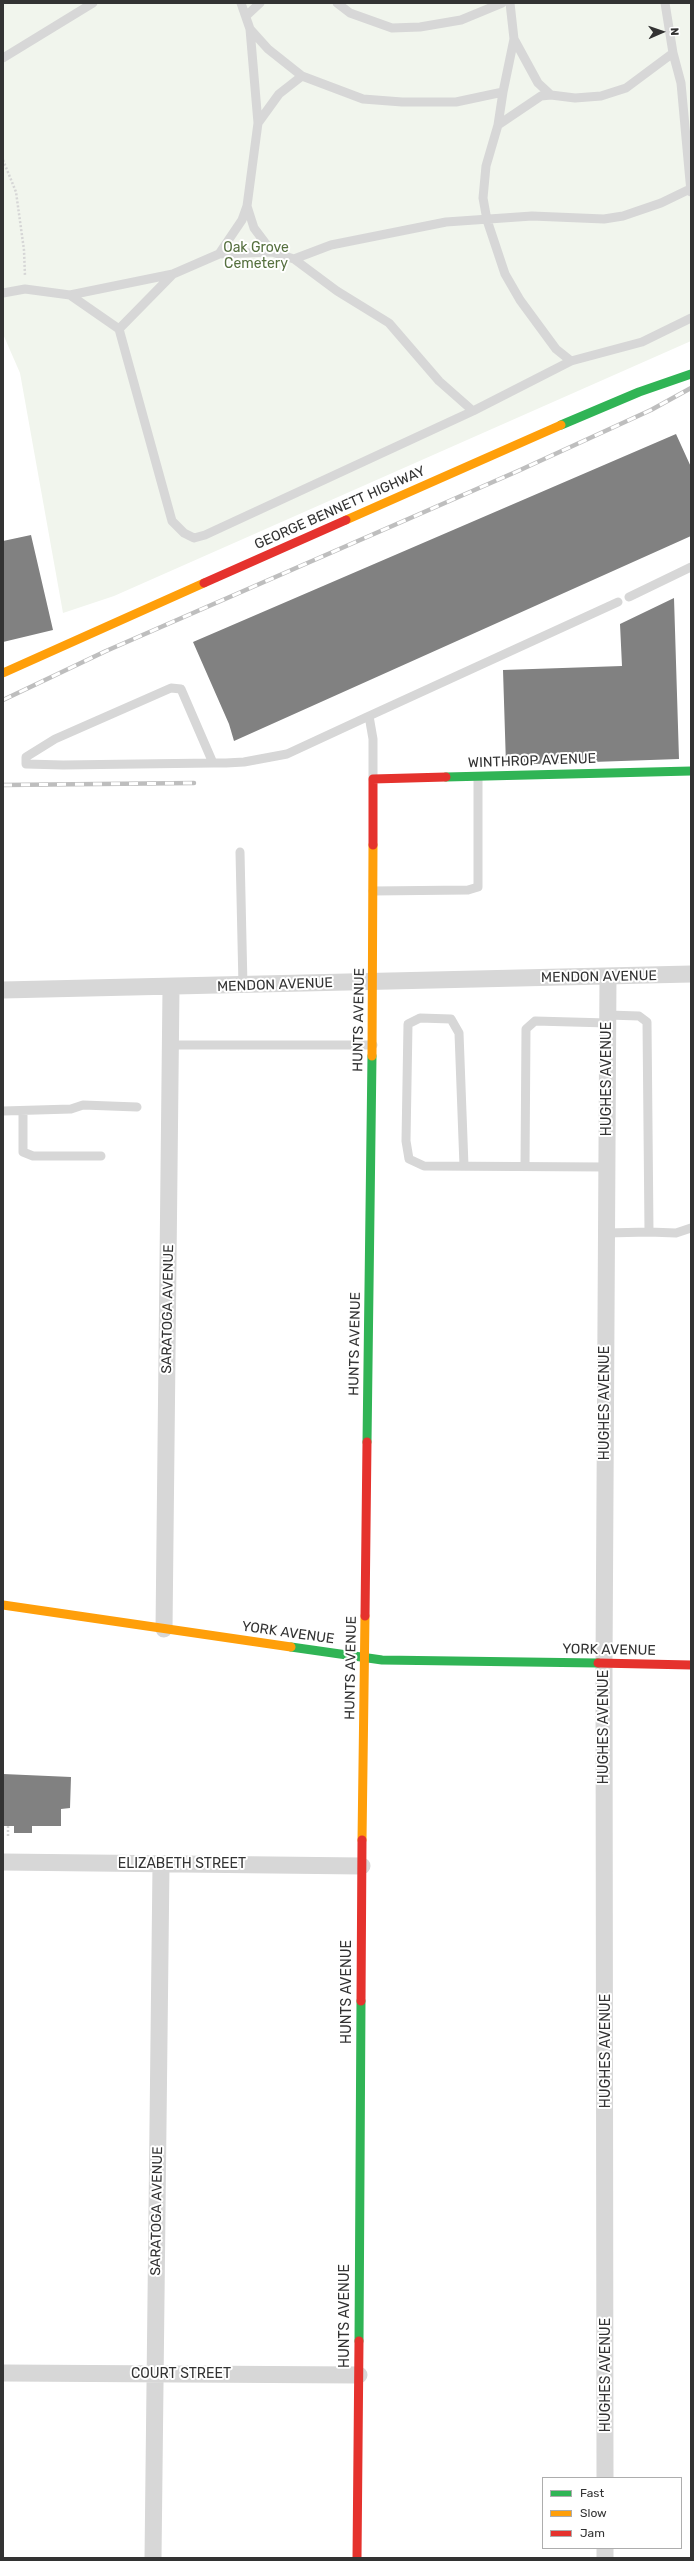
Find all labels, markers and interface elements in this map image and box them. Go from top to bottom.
north arrow [642,12,682,52]
text: N [668,27,681,36]
park label: Oak Grove Cemetery [223,240,289,272]
street label: GEORGE BENNETT HIGHWAY [252,463,428,553]
street label: WINTHROP AVENUE [468,750,596,772]
street label: HUNTS AVENUE [350,968,368,1072]
street label: MENDON AVENUE [541,968,657,986]
street label: MENDON AVENUE [217,975,333,995]
street label: HUGHES AVENUE [599,1022,615,1136]
street label: SARATOGA AVENUE [158,1244,178,1374]
street label: HUNTS AVENUE [346,1292,364,1396]
street label: HUGHES AVENUE [597,1346,613,1460]
street label: HUNTS AVENUE [342,1616,360,1720]
street label: YORK AVENUE [241,1618,335,1648]
street label: YORK AVENUE [562,1641,656,1659]
street label: HUGHES AVENUE [596,1670,612,1784]
street label: ELIZABETH STREET [118,1856,246,1872]
street label: HUNTS AVENUE [339,1940,355,2044]
street label: HUGHES AVENUE [598,1994,614,2108]
street label: SARATOGA AVENUE [147,2146,167,2276]
street label: HUNTS AVENUE [337,2264,353,2368]
street label: HUGHES AVENUE [598,2318,614,2432]
street label: COURT STREET [131,2366,231,2382]
legend [542,2477,682,2549]
text: Fast [580,2486,604,2500]
text: Slow [580,2506,607,2520]
text: Jam [580,2526,605,2540]

